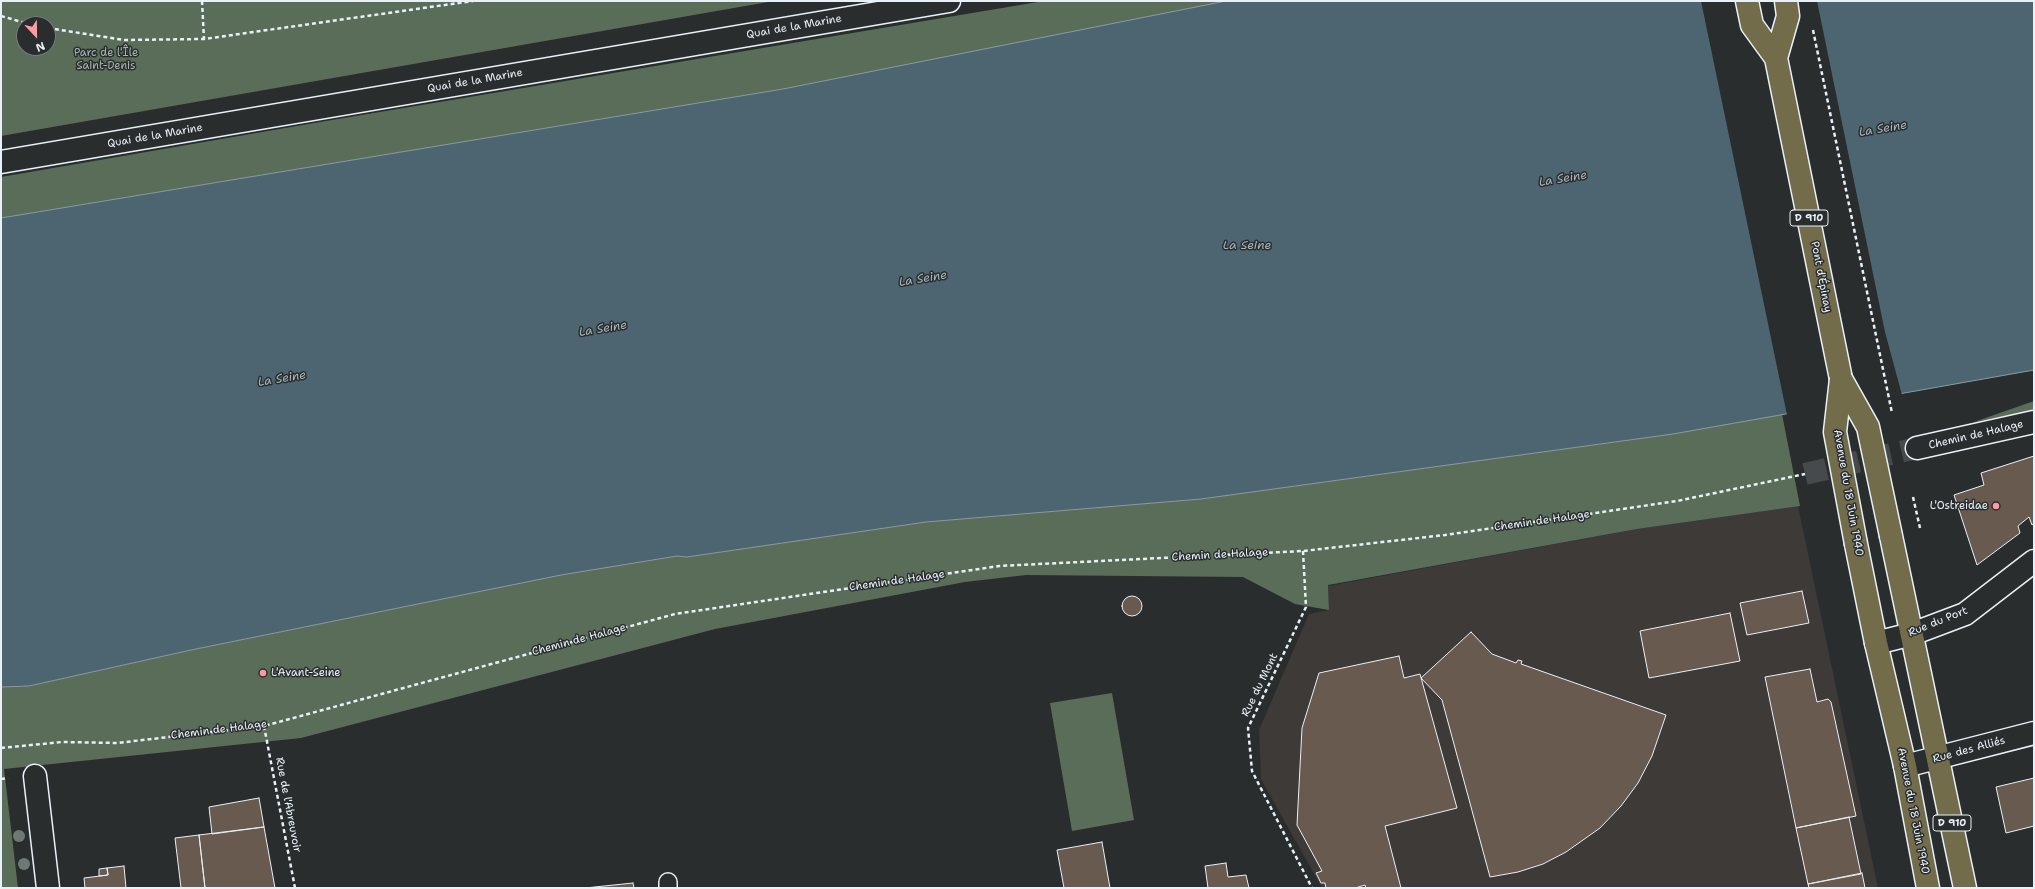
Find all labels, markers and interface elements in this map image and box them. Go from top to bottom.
street label: Quai de la Marine [745,12,843,42]
north arrow [16,16,56,56]
text: N [33,38,47,55]
park label: Parc de l'Île Saint-Denis [74,46,138,72]
street label: Quai de la Marine [426,66,524,96]
water label: La Seine [1858,118,1908,140]
street label: Quai de la Marine [106,121,204,151]
water label: La Seine [1538,168,1588,190]
road number: D 910 [1790,210,1828,226]
water label: La Seine [1223,239,1271,253]
street label: Pont d'Épinay [1808,240,1834,314]
water label: La Seine [898,268,948,290]
water label: La Seine [578,318,628,340]
water label: La Seine [257,368,307,390]
street label: Chemin de Halage [1927,418,2025,452]
street label: Avenue du 18 Juin 1940 [1830,429,1866,557]
place label: L'Ostreidae [1930,499,1988,513]
marker: L'Ostreidae [1991,501,2001,511]
street label: Chemin de Halage [1493,508,1591,534]
street label: Chemin de Halage [1171,546,1269,564]
street label: Chemin de Halage [848,568,946,594]
street label: Rue du Port [1906,604,1970,640]
street label: Chemin de Halage [531,621,627,659]
street label: Rue du Mont [1239,651,1281,719]
place label: L'Avant-Seine [271,666,341,680]
marker: L'Avant-Seine [258,668,268,678]
street label: Chemin de Halage [170,718,268,742]
street label: Rue des Alliés [1931,734,2007,766]
street label: Avenue du 18 Juin 1940 [1894,747,1932,875]
street label: Rue de l'Abreuvoir [272,756,304,854]
road number: D 910 [1933,815,1971,831]

